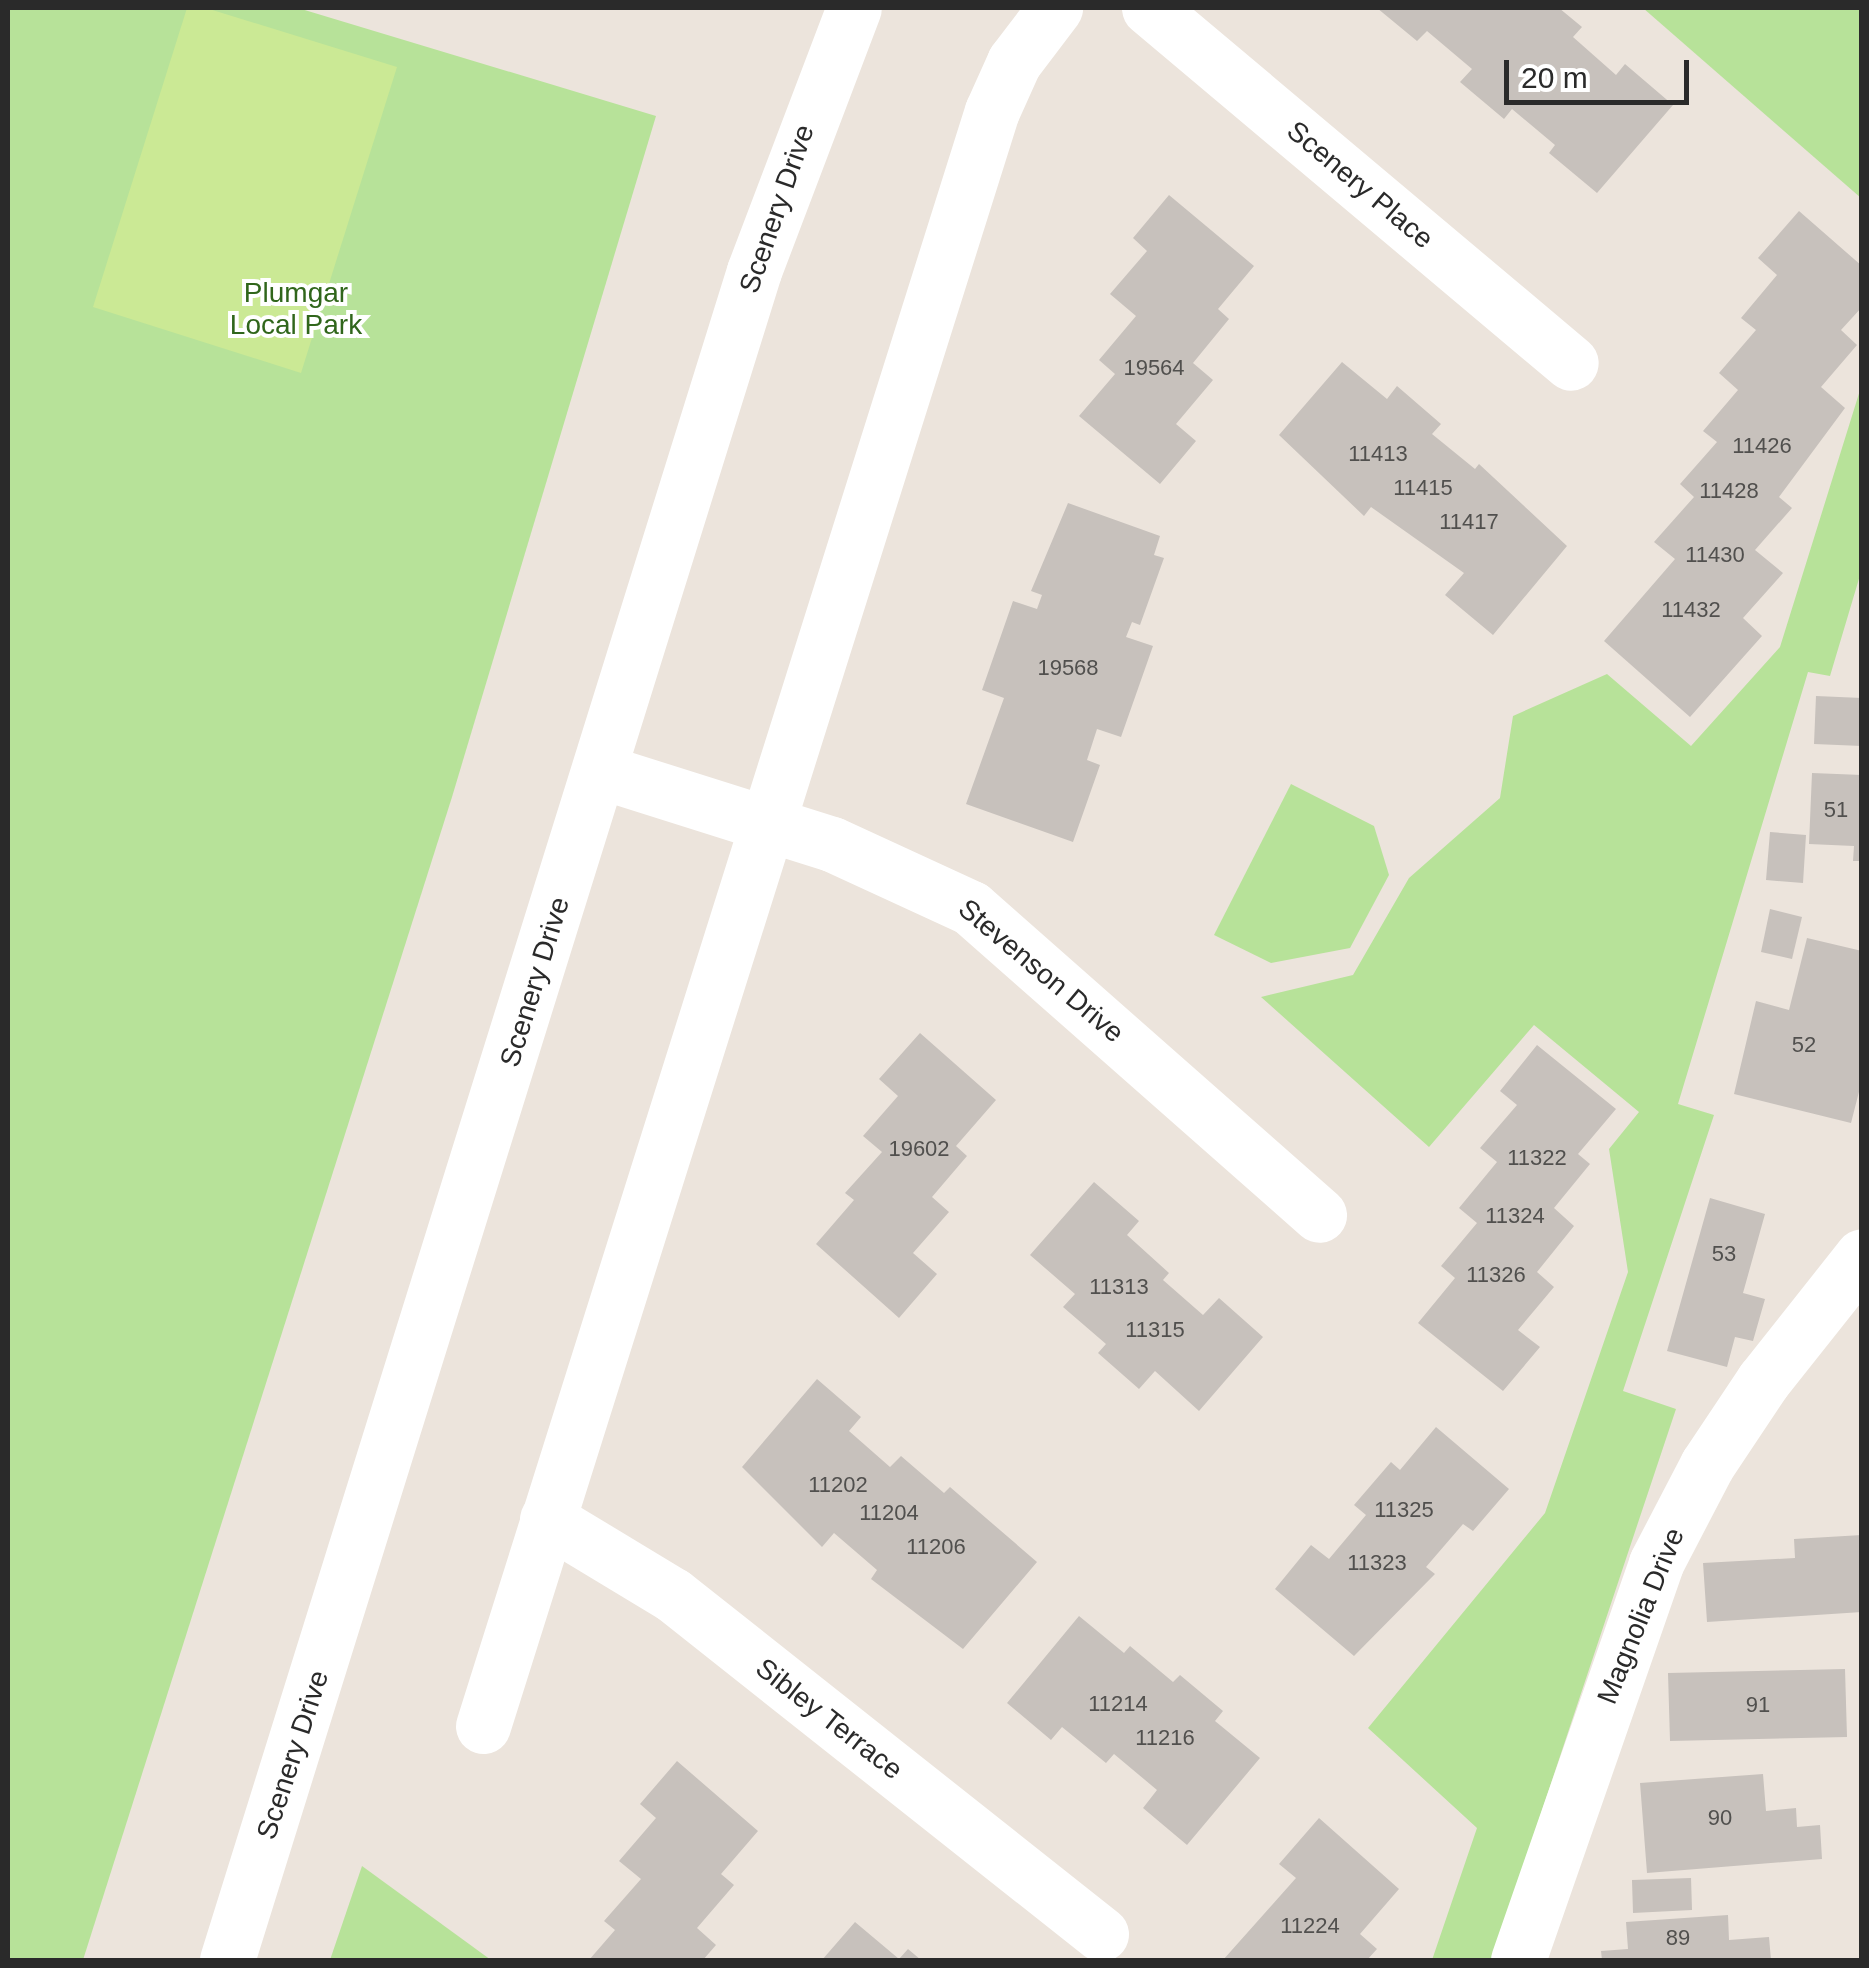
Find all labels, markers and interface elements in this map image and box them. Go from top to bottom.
scale bar [1509,40,1694,102]
text: 20 m [1521,61,1588,94]
street label: Scenery Place [1280,114,1440,256]
street label: Scenery Drive [732,120,822,298]
park label: Plumgar Local Park [230,276,362,342]
house number: 19564 [1123,355,1185,381]
house number: 11426 [1732,433,1792,459]
house number: 11413 [1348,441,1408,467]
house number: 11415 [1393,475,1453,501]
house number: 11428 [1699,478,1759,504]
house number: 11417 [1439,509,1499,535]
house number: 11430 [1685,542,1745,568]
house number: 11432 [1661,597,1721,623]
house number: 19568 [1037,655,1099,681]
house number: 51 [1824,797,1848,823]
street label: Stevenson Drive [952,892,1130,1050]
street label: Scenery Drive [493,893,577,1071]
house number: 52 [1792,1032,1816,1058]
house number: 19602 [888,1136,950,1162]
house number: 11322 [1507,1145,1567,1171]
house number: 11324 [1485,1203,1545,1229]
house number: 53 [1712,1241,1736,1267]
house number: 11326 [1466,1262,1526,1288]
house number: 11313 [1089,1274,1149,1300]
house number: 11315 [1125,1317,1185,1343]
house number: 11202 [808,1472,868,1498]
house number: 11325 [1374,1497,1434,1523]
house number: 11204 [859,1500,919,1526]
street label: Magnolia Drive [1590,1523,1692,1709]
house number: 11206 [906,1534,966,1560]
house number: 11323 [1347,1550,1407,1576]
street label: Sibley Terrace [749,1651,909,1787]
street label: Scenery Drive [250,1666,336,1844]
house number: 11214 [1088,1691,1148,1717]
house number: 91 [1746,1692,1770,1718]
house number: 11216 [1135,1725,1195,1751]
house number: 90 [1708,1805,1732,1831]
house number: 11224 [1280,1913,1340,1939]
house number: 89 [1666,1925,1690,1951]

